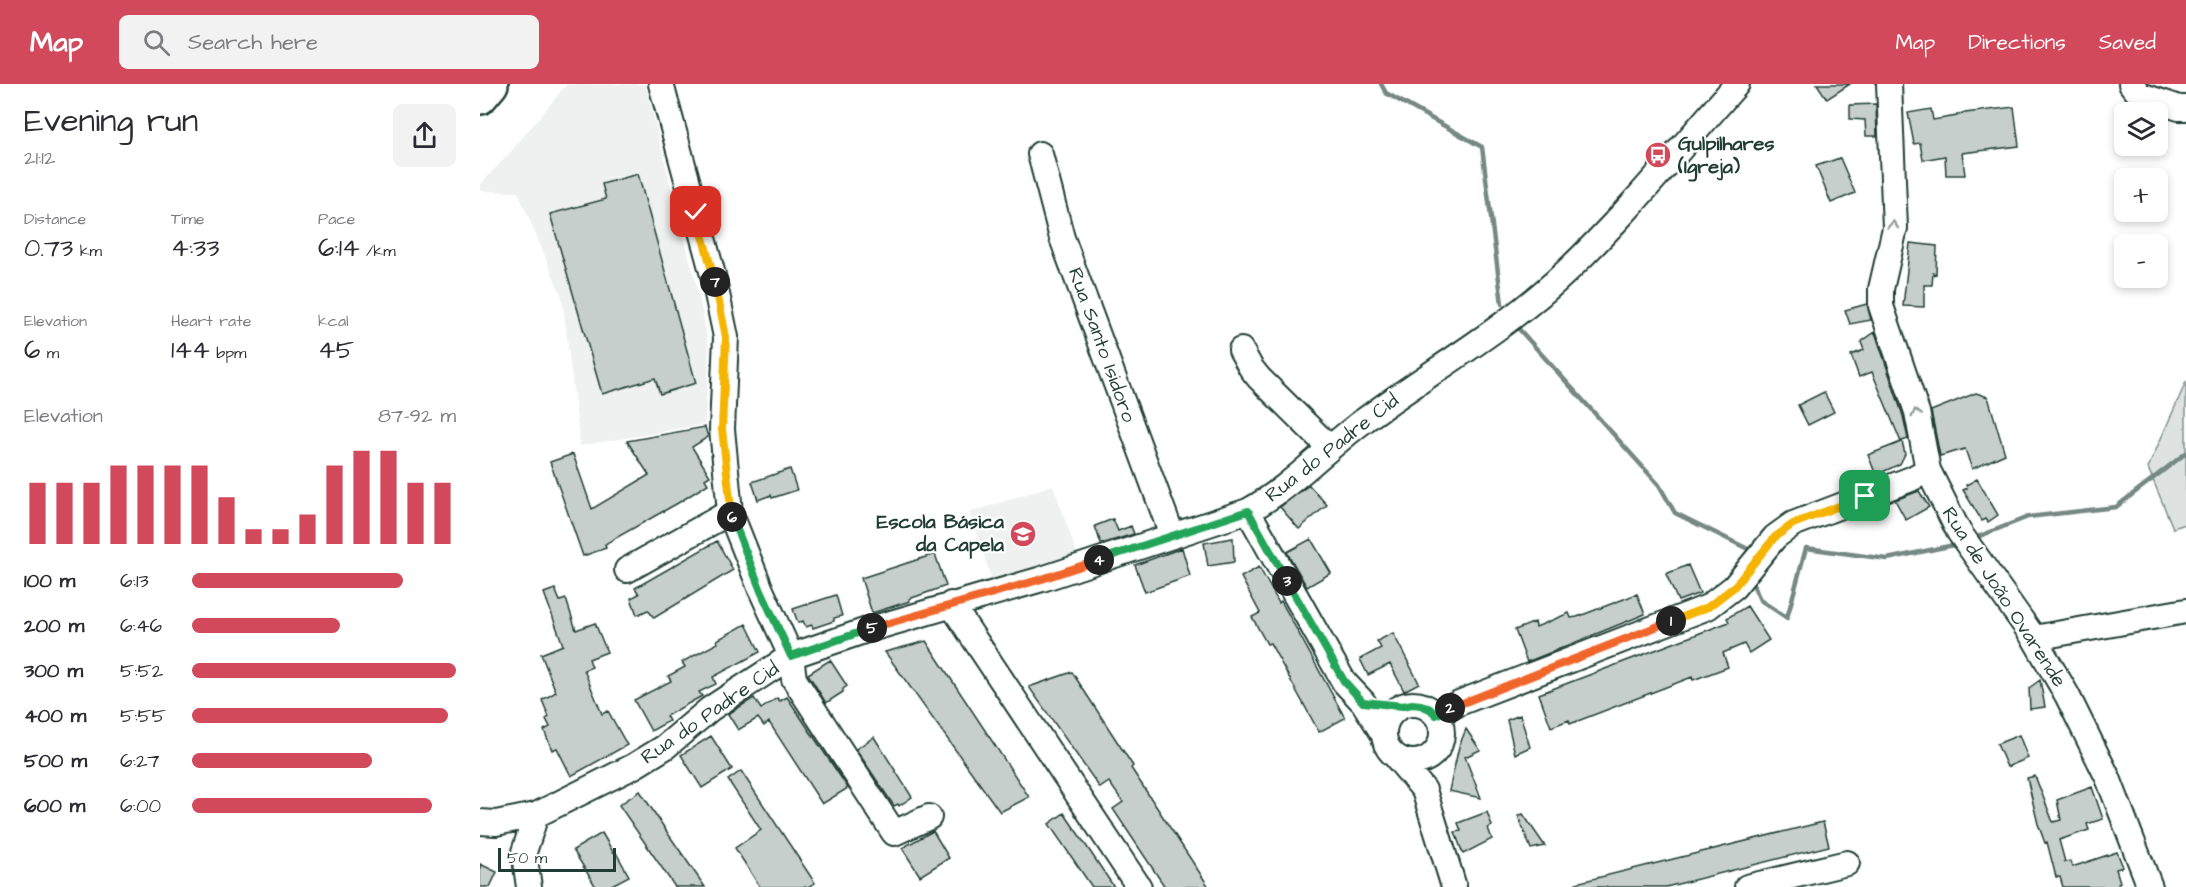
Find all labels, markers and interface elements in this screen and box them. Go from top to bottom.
search box [119,15,539,69]
text: Map [30,23,83,62]
icon: search [140,26,173,59]
text: Search here [188,27,318,58]
text: Map [1895,28,1935,57]
text: Directions [1968,28,2066,57]
text: Saved [2099,28,2156,57]
text: Evening run [24,98,198,144]
map controls [2114,102,2168,288]
button: layers [2114,102,2168,156]
button: share [393,104,456,167]
place label: Gulpilhares (Igreja) [1677,130,1774,182]
bus stop icon: Gulpilhares (Igreja) [1643,140,1673,170]
text: 21:12 [24,144,55,172]
button: + [2114,168,2168,222]
pin [670,186,721,237]
icon: check [679,195,712,228]
text: Distance [24,208,86,230]
text: Time [171,208,205,230]
text: Pace [318,208,355,230]
one-way arrow [1887,221,1900,230]
text: 0.73 [24,230,73,266]
text: 4:33 [171,230,220,266]
text: 6:14 [318,230,360,266]
button: − [2114,234,2168,288]
text: km [73,240,102,262]
text: /km [360,240,396,262]
street label: Rua Santo Isidoro [1061,264,1143,426]
pin: 7 [700,267,730,297]
text: 7 [710,271,720,293]
text: Elevation [24,310,87,332]
text: Heart rate [171,310,251,332]
text: kcal [318,310,349,332]
text: 6 [24,332,40,368]
text: 144 [171,332,210,368]
text: 45 [318,332,354,368]
text: m [40,342,59,364]
text: bpm [210,342,246,364]
street label: Rua do Padre Cid [1259,387,1405,509]
text: Elevation [24,402,103,430]
text: 87–92 m [378,402,456,430]
one-way arrow [1911,408,1924,418]
pin [1839,470,1890,521]
icon: arrive [1848,479,1881,512]
street label: Rua de João Ovarende [1935,501,2073,693]
pin: 6 [717,502,747,532]
text: 6 [727,506,737,528]
place label: Escola Básica da Capela [877,508,1005,559]
school or university icon: Escola Básica da Capela [1008,519,1038,549]
pin: 4 [1084,545,1114,575]
text: 4 [1094,549,1104,571]
pin: 3 [1272,566,1302,596]
text: 100 m [24,567,75,595]
text: 6:13 [120,567,149,595]
text: 3 [1283,570,1291,592]
pin: 1 [1656,606,1686,636]
text: 1 [1670,610,1672,632]
text: 200 m [24,612,84,640]
text: 6:46 [120,612,162,640]
pin: 5 [857,613,887,643]
text: 5 [866,617,878,639]
street label: Rua do Padre Cid [635,655,785,771]
text: 300 m [24,657,83,685]
text: 5:52 [120,657,163,685]
pin: 2 [1435,693,1465,723]
text: 2 [1445,697,1455,719]
text: 400 m [24,702,86,730]
text: 5:55 [120,702,166,730]
text: 500 m [24,747,87,775]
text: 6:27 [120,747,160,775]
text: 600 m [24,792,85,820]
text: 6:00 [120,792,161,820]
scale bar [498,845,616,872]
text: 50 m [507,847,547,869]

